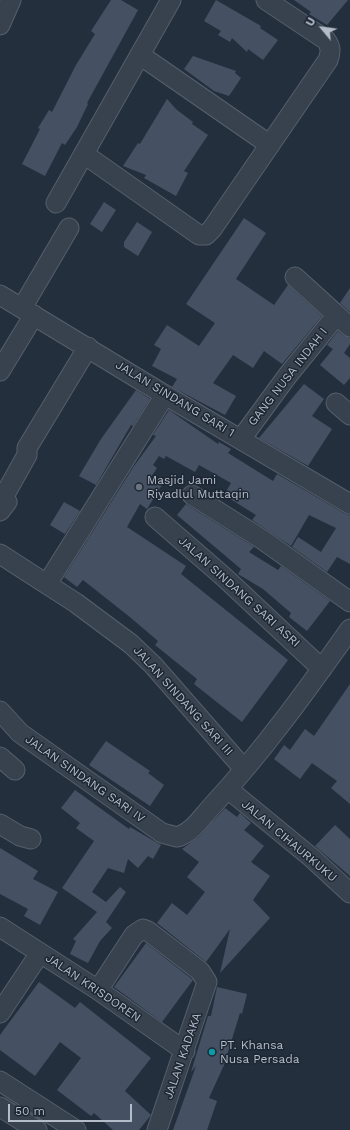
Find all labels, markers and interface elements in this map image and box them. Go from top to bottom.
north arrow [302,8,342,48]
text: U [303,15,319,29]
street label: GANG NUSA INDAH I [245,325,331,429]
street label: JALAN SINDANG SARI 1 [113,358,237,440]
place label: Masjid Jami Riyadlul Muttaqin [147,473,249,501]
marker: Masjid Jami Riyadlul Muttaqin [134,482,144,492]
street label: JALAN SINDANG SARI ASRI [175,534,303,650]
street label: JALAN SINDANG SARI III [130,643,236,759]
street label: JALAN SINDANG SARI IV [22,732,148,826]
street label: JALAN CIHAURKUKU [238,797,340,885]
street label: JALAN KRISDOREN [43,951,143,1025]
street label: JALAN KADAKA [161,1011,205,1101]
place label: PT. Khansa Nusa Persada [220,1038,300,1066]
marker: PT. Khansa Nusa Persada [207,1047,217,1057]
scale bar [10,1096,134,1122]
text: 50 m [15,1104,45,1118]

